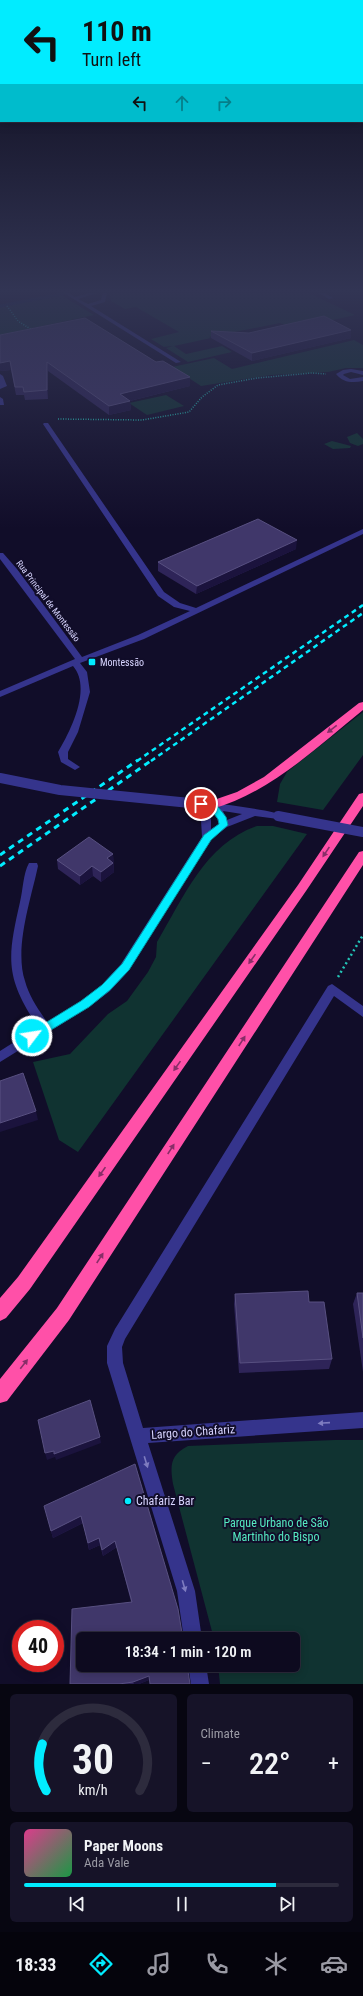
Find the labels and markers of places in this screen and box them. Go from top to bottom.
marker: Montessão [87,657,97,667]
place label: Montessão [100,657,144,668]
pin [184,787,218,821]
place label: Chafariz Bar [136,1494,195,1508]
marker: Chafariz Bar [123,1496,133,1506]

